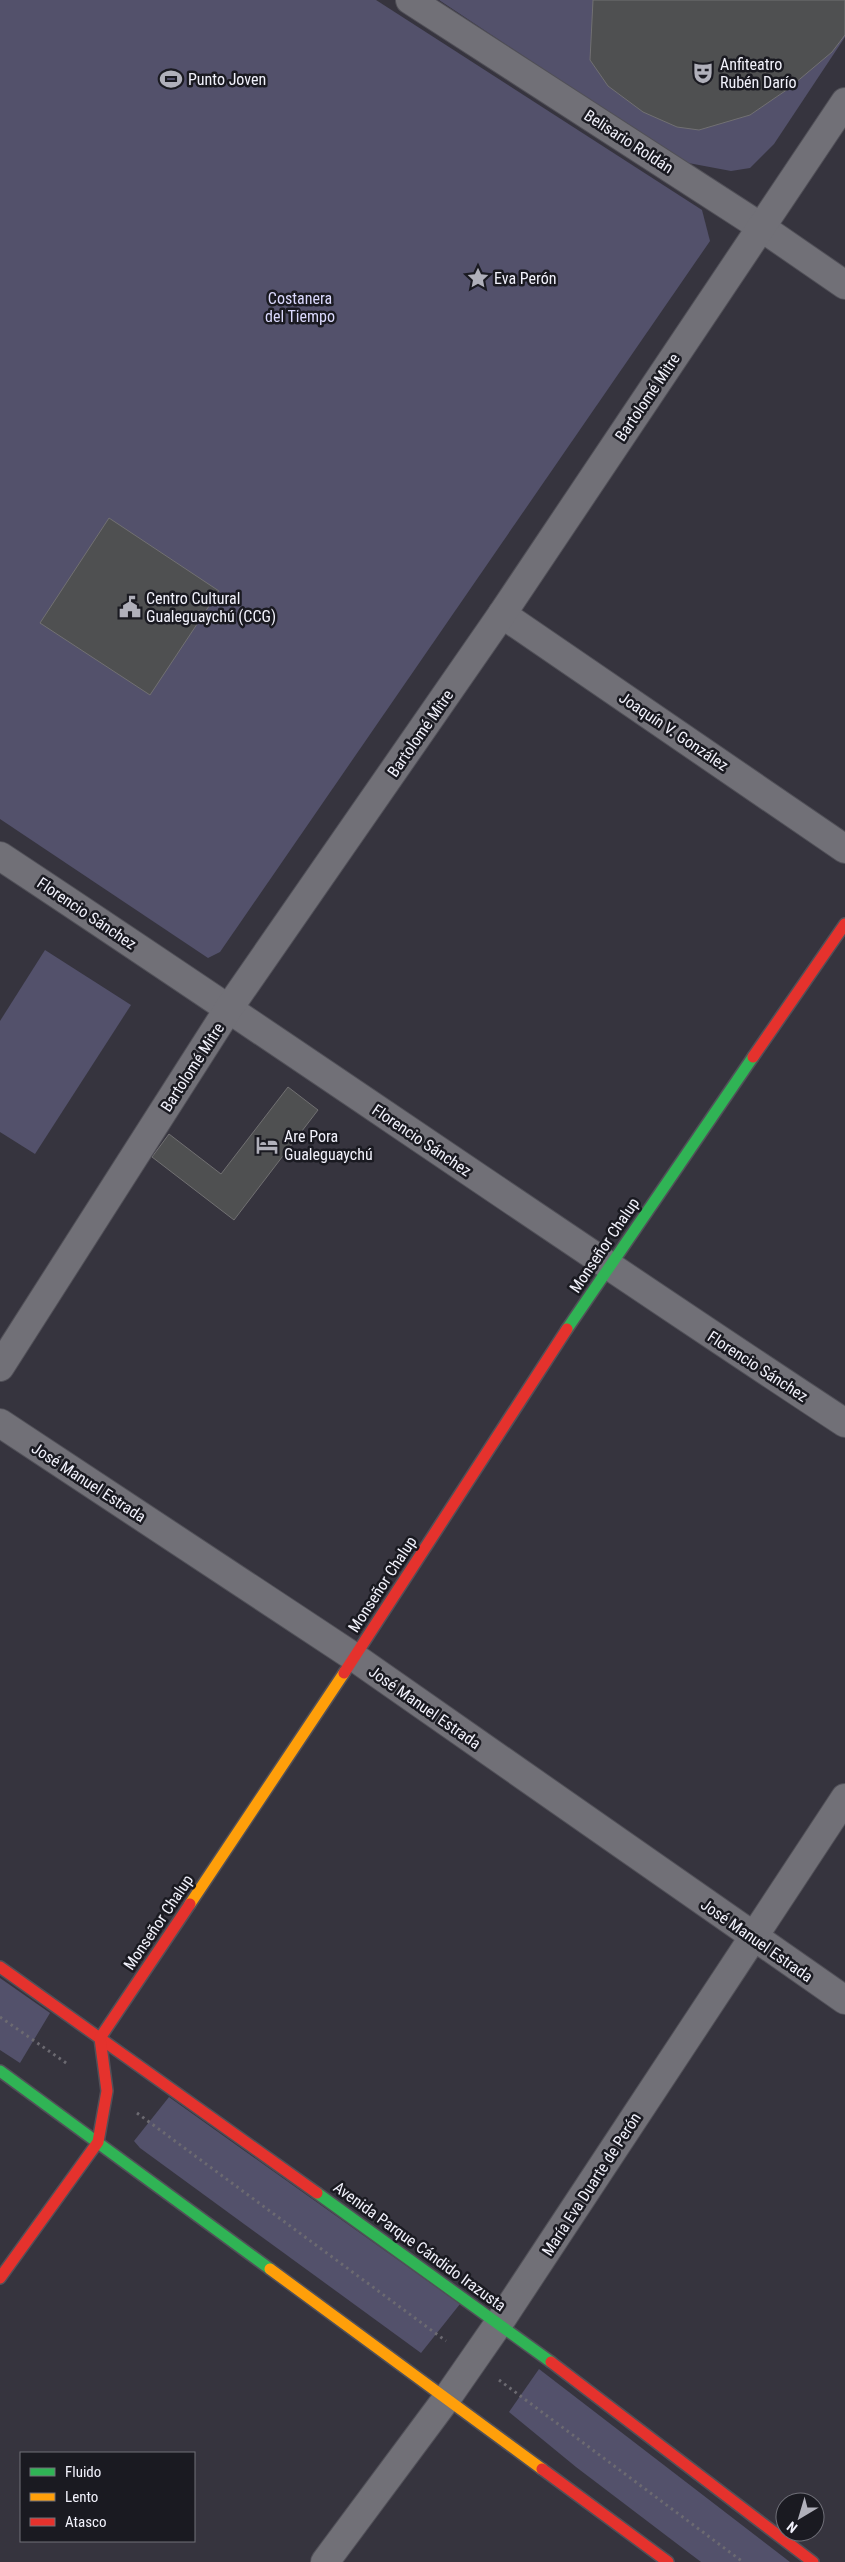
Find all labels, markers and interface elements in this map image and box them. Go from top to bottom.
place label: Anfiteatro Rubén Darío [720,55,797,92]
theatre icon: Anfiteatro Rubén Darío [690,60,716,86]
sports icon: Punto Joven [158,66,184,92]
place label: Punto Joven [188,70,266,89]
street label: Belisario Roldán [581,106,677,177]
place icon: Eva Perón [465,265,491,291]
place label: Eva Perón [494,269,557,288]
park label: Costanera del Tiempo [265,289,335,326]
street label: Bartolomé Mitre [611,350,684,445]
place label: Centro Cultural Gualeguaychú (CCG) [146,589,276,626]
public building icon: Centro Cultural Gualeguaychú (CCG) [117,594,143,620]
street label: Bartolomé Mitre [383,686,457,780]
street label: Joaquín V. González [616,688,732,775]
street label: Florencio Sánchez [34,873,140,954]
street label: Bartolomé Mitre [157,1019,228,1115]
street label: Florencio Sánchez [369,1100,475,1181]
place label: Are Pora Gualeguaychú [284,1127,373,1164]
hotel icon: Are Pora Gualeguaychú [254,1132,280,1158]
street label: Monseñor Chalup [566,1194,643,1296]
street label: Florencio Sánchez [704,1327,811,1406]
street label: José Manuel Estrada [28,1438,149,1526]
street label: Monseñor Chalup [344,1533,421,1636]
street label: José Manuel Estrada [365,1662,484,1753]
street label: Monseñor Chalup [120,1871,197,1973]
street label: José Manuel Estrada [697,1895,816,1986]
street label: María Eva Duarte de Perón [538,2109,645,2260]
street label: Avenida Parque Cándido Irazusta [330,2178,510,2315]
legend [20,2452,195,2542]
text: Fluido [65,2463,101,2481]
text: Lento [65,2488,98,2506]
north arrow [775,2492,825,2542]
text: Atasco [65,2513,106,2531]
text: N [784,2518,800,2536]

